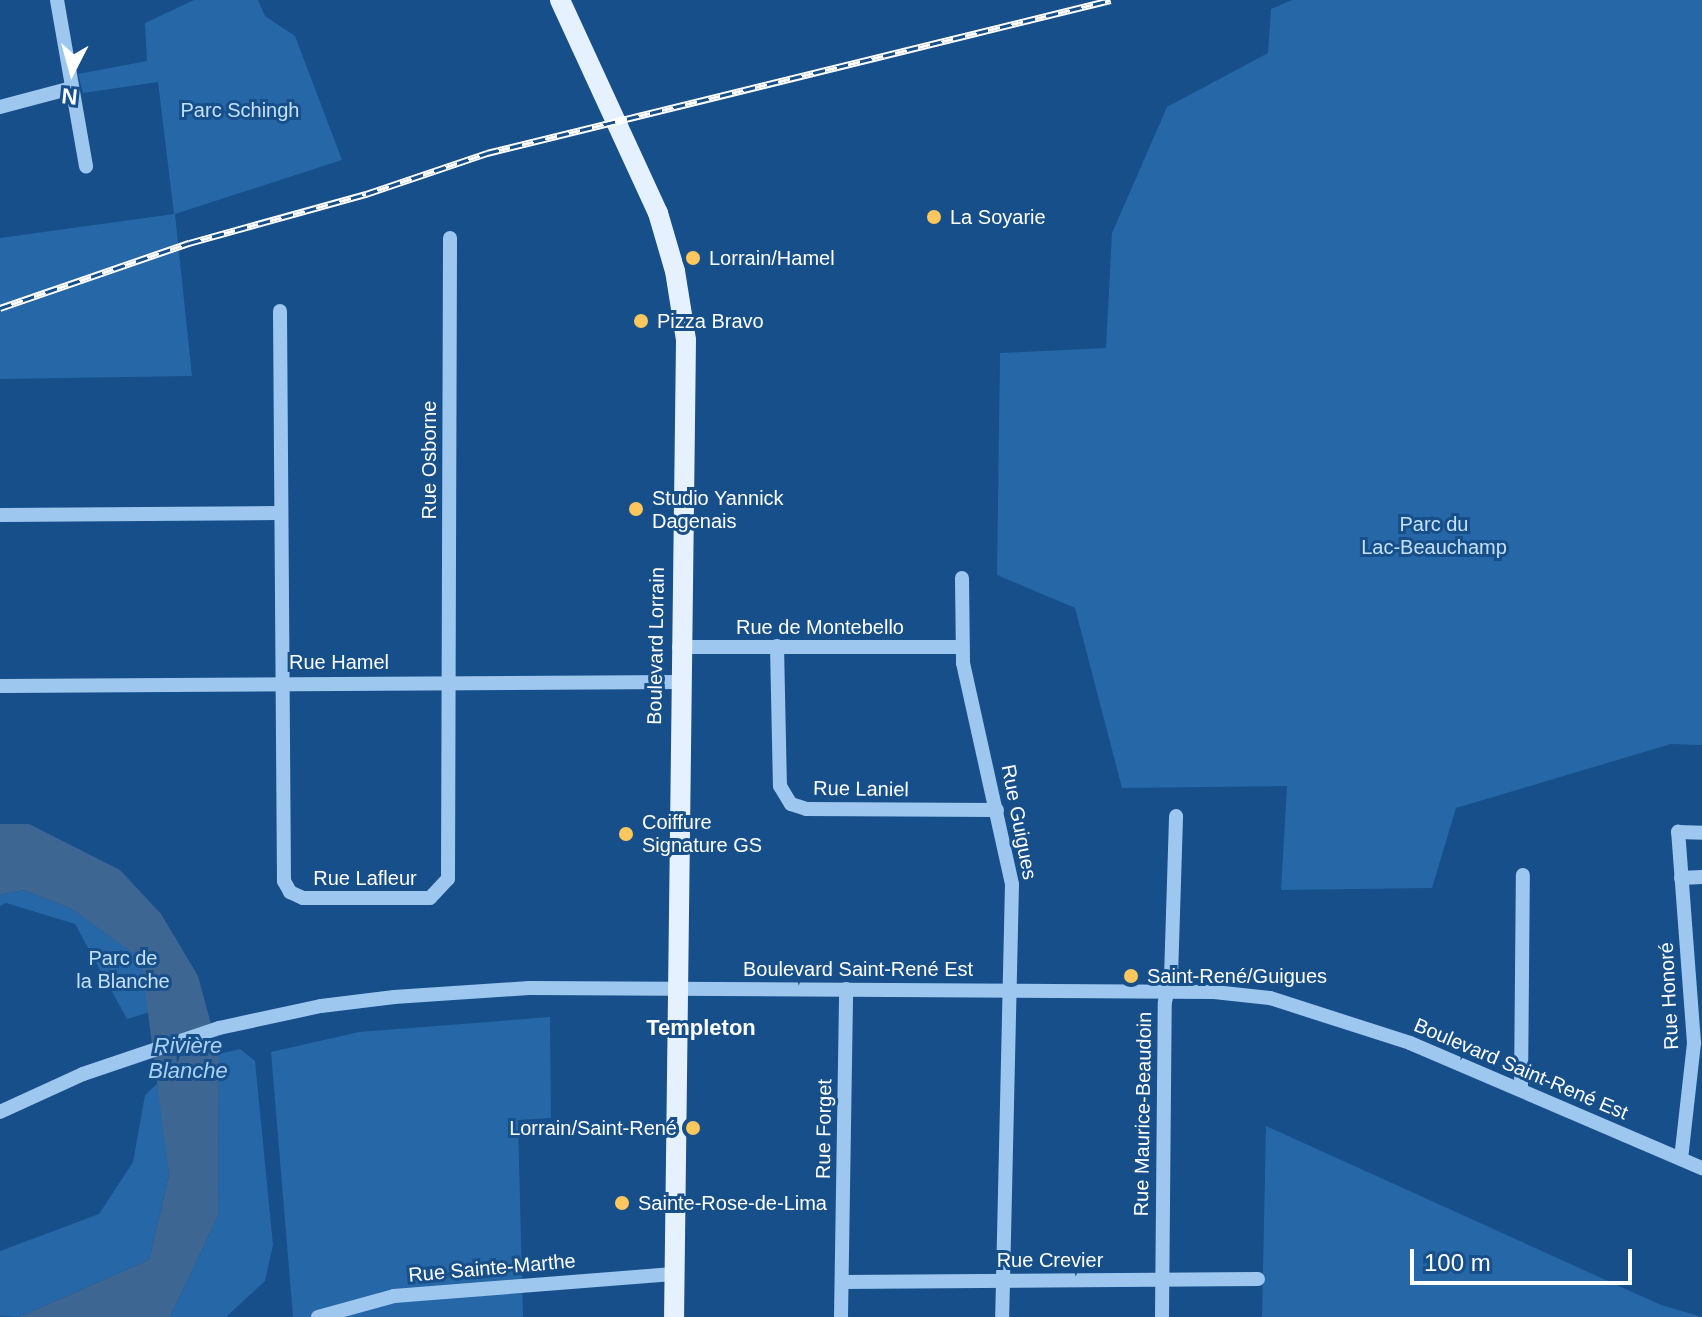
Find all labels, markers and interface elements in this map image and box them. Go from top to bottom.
north arrow [32,32,112,112]
text: N [60,83,79,110]
park label: Parc Schingh [181,98,299,122]
place label: La Soyarie [950,205,1046,229]
marker: La Soyarie [925,208,943,226]
place label: Lorrain/Hamel [709,246,835,270]
marker: Lorrain/Hamel [684,249,702,267]
place label: Pizza Bravo [657,309,764,333]
marker: Pizza Bravo [632,312,650,330]
street label: Rue Osborne [417,401,441,519]
place label: Studio Yannick Dagenais [652,486,784,533]
marker: Studio Yannick Dagenais [627,500,645,518]
park label: Parc du Lac-Beauchamp [1361,513,1507,560]
street label: Boulevard Lorrain [643,567,669,725]
street label: Rue de Montebello [736,615,904,639]
street label: Rue Hamel [289,650,389,674]
street label: Rue Guigues [996,762,1042,882]
street label: Rue Laniel [813,776,909,802]
place label: Coiffure Signature GS [642,810,762,857]
marker: Coiffure Signature GS [617,825,635,843]
street label: Rue Lafleur [313,866,417,890]
street label: Rue Honoré [1654,942,1684,1050]
park label: Parc de la Blanche [76,946,170,993]
street label: Boulevard Saint-René Est [743,957,973,981]
place label: Saint-René/Guigues [1147,964,1327,988]
marker: Saint-René/Guigues [1122,967,1140,985]
street label: Rue Maurice-Beaudoin [1129,1012,1157,1216]
street label: Boulevard Saint-René Est [1410,1013,1632,1125]
district label: Templeton [646,1015,756,1041]
water label: Rivière Blanche [148,1032,228,1084]
street label: Rue Forget [811,1079,837,1179]
place label: Lorrain/Saint-René [509,1116,677,1140]
marker: Lorrain/Saint-René [684,1119,702,1137]
place label: Sainte-Rose-de-Lima [638,1191,827,1215]
marker: Sainte-Rose-de-Lima [613,1194,631,1212]
scale bar [1414,1233,1636,1283]
street label: Rue Crevier [997,1248,1103,1272]
street label: Rue Sainte-Marthe [407,1249,577,1287]
text: 100 m [1424,1249,1491,1276]

